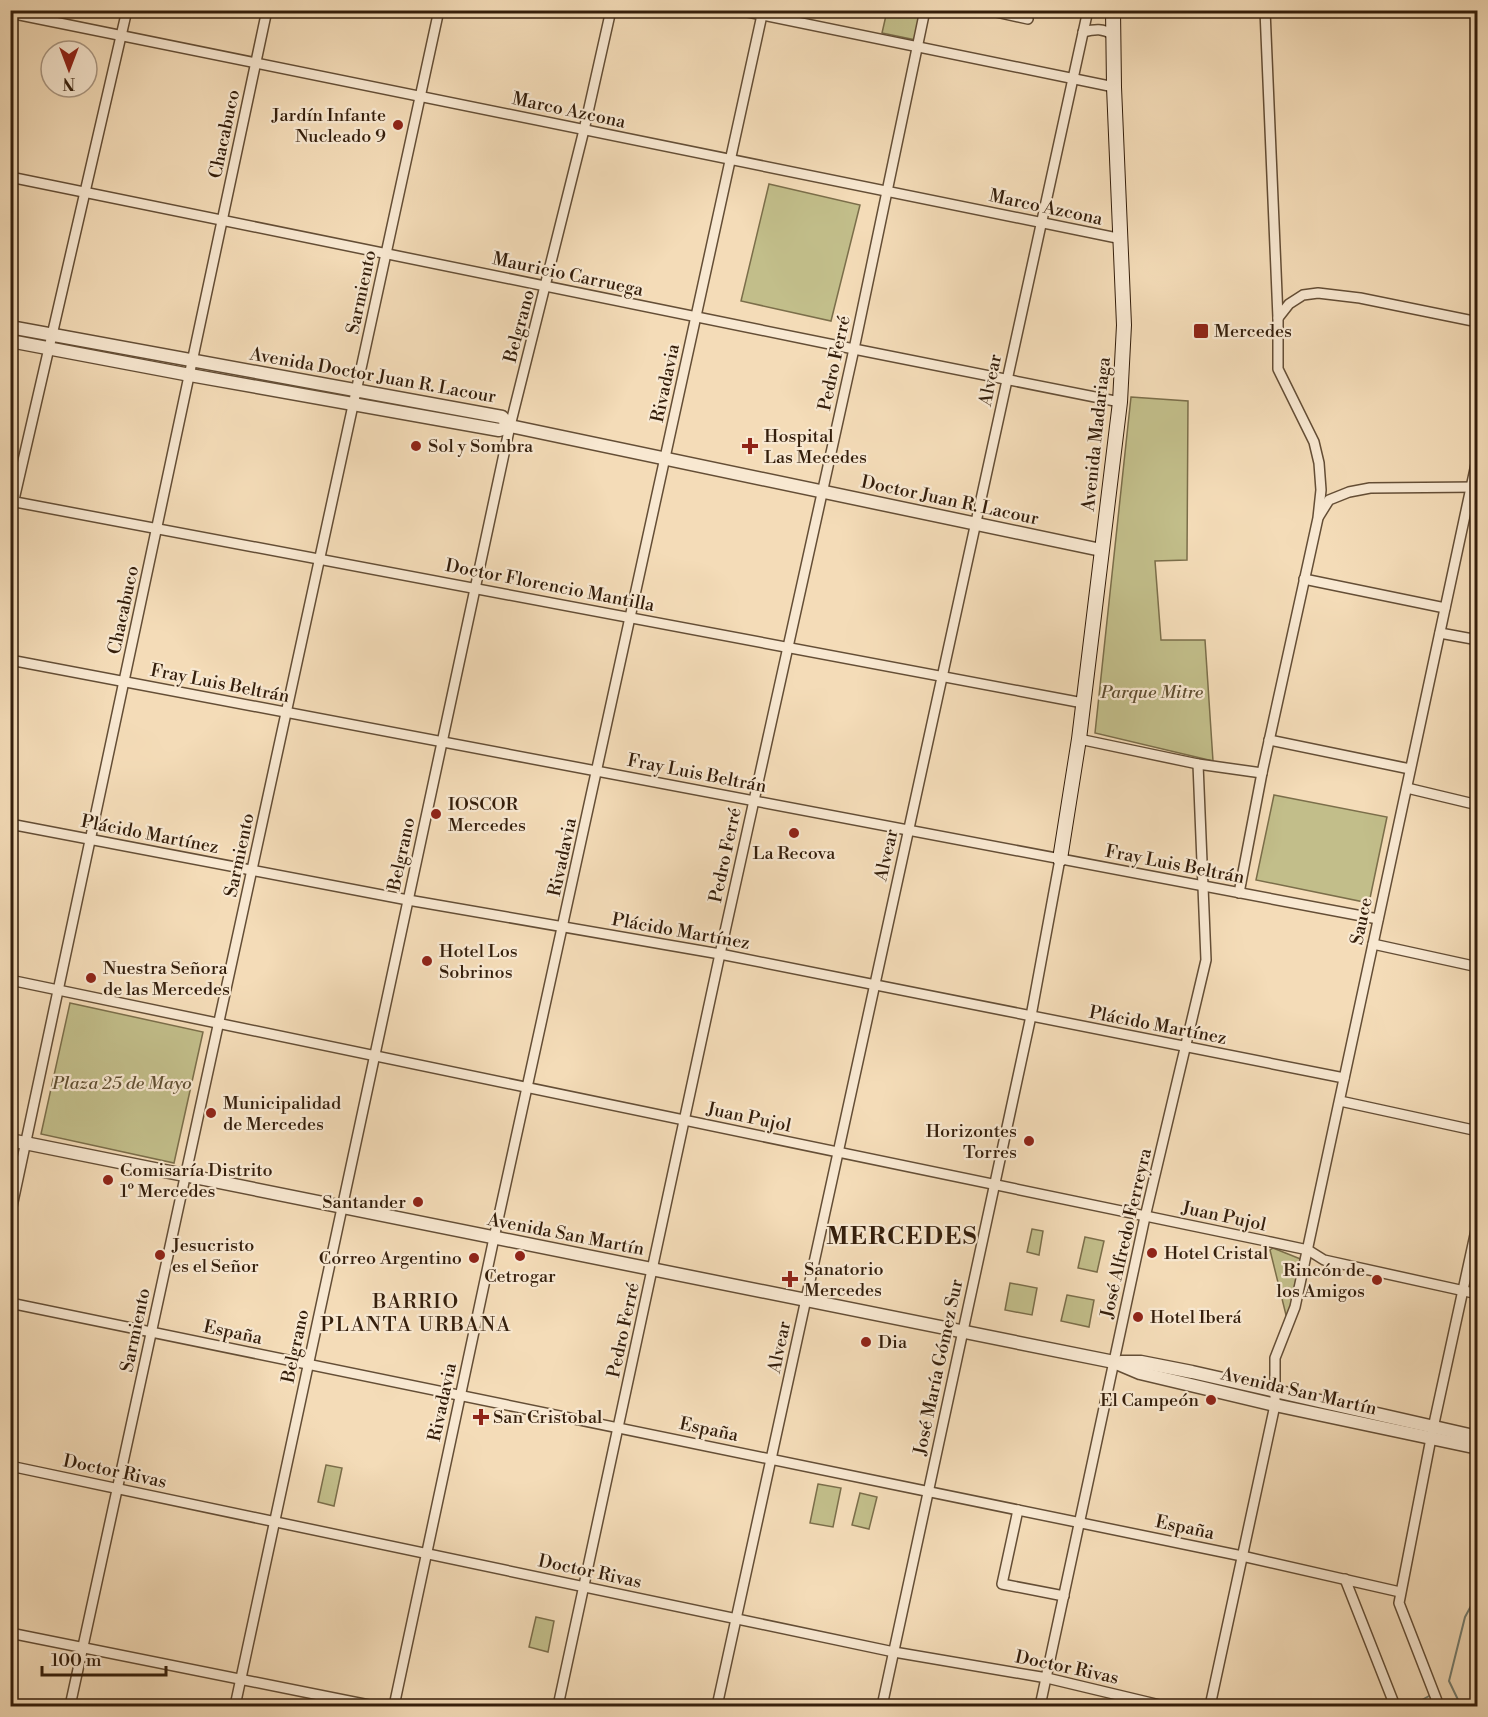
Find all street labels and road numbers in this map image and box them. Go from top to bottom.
street label: Marco Azcona [510,87,629,134]
street label: Chacabuco [204,88,245,181]
street label: Marco Azcona [987,184,1106,231]
street label: Mauricio Carruega [490,247,646,302]
street label: Sarmiento [341,248,382,336]
street label: Belgrano [498,287,540,366]
street label: Pedro Ferré [813,314,856,413]
street label: Rivadavia [646,341,685,424]
street label: Avenida Doctor Juan R. Lacour [247,342,498,409]
street label: Alvear [974,352,1007,409]
street label: Avenida Madariaga [1077,355,1116,513]
street label: Doctor Juan R. Lacour [859,470,1041,531]
street label: Doctor Florencio Mantilla [443,554,657,617]
street label: Chacabuco [103,564,144,657]
street label: Fray Luis Beltrán [148,659,292,708]
street label: Fray Luis Beltrán [625,749,769,798]
street label: Pedro Ferré [704,806,747,905]
street label: Plácido Martínez [79,810,221,859]
street label: Sarmiento [219,811,260,899]
street label: Belgrano [382,815,420,894]
street label: Rivadavia [543,815,582,898]
street label: Alvear [869,827,904,884]
street label: Fray Luis Beltrán [1103,840,1247,889]
street label: Sauce [1345,895,1378,947]
street label: Plácido Martínez [610,908,752,955]
street label: Plácido Martínez [1087,1001,1229,1050]
street label: Juan Pujol [704,1097,794,1138]
street label: José Alfredo Ferreyra [1096,1145,1157,1321]
street label: Juan Pujol [1179,1196,1269,1237]
street label: Avenida San Martín [485,1208,646,1261]
street label: José María Gómez Sur [908,1277,968,1458]
street label: Pedro Ferré [602,1281,645,1380]
street label: Sarmiento [115,1286,156,1374]
street label: Belgrano [276,1307,314,1386]
street label: España [201,1315,265,1350]
street label: Alvear [763,1319,796,1376]
street label: Rivadavia [423,1360,462,1443]
street label: Avenida San Martín [1218,1362,1379,1421]
street label: España [677,1412,741,1447]
street label: Doctor Rivas [61,1449,169,1494]
street label: España [1153,1510,1217,1545]
street label: Doctor Rivas [536,1549,644,1594]
street label: Doctor Rivas [1013,1645,1121,1690]

